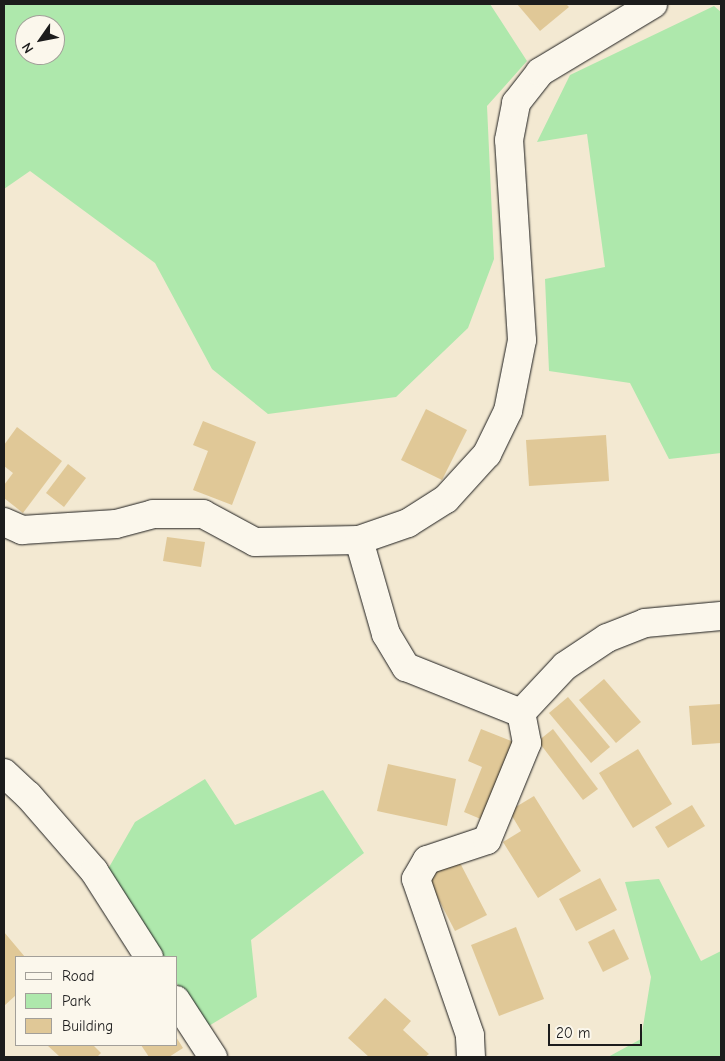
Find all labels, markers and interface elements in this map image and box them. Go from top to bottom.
north arrow [15,15,65,65]
text: N [18,39,37,56]
legend [15,956,178,1046]
text: Road [62,967,94,985]
text: Park [62,992,91,1010]
scale bar [550,1014,644,1046]
text: Building [62,1017,113,1035]
text: 20 m [556,1024,590,1042]

